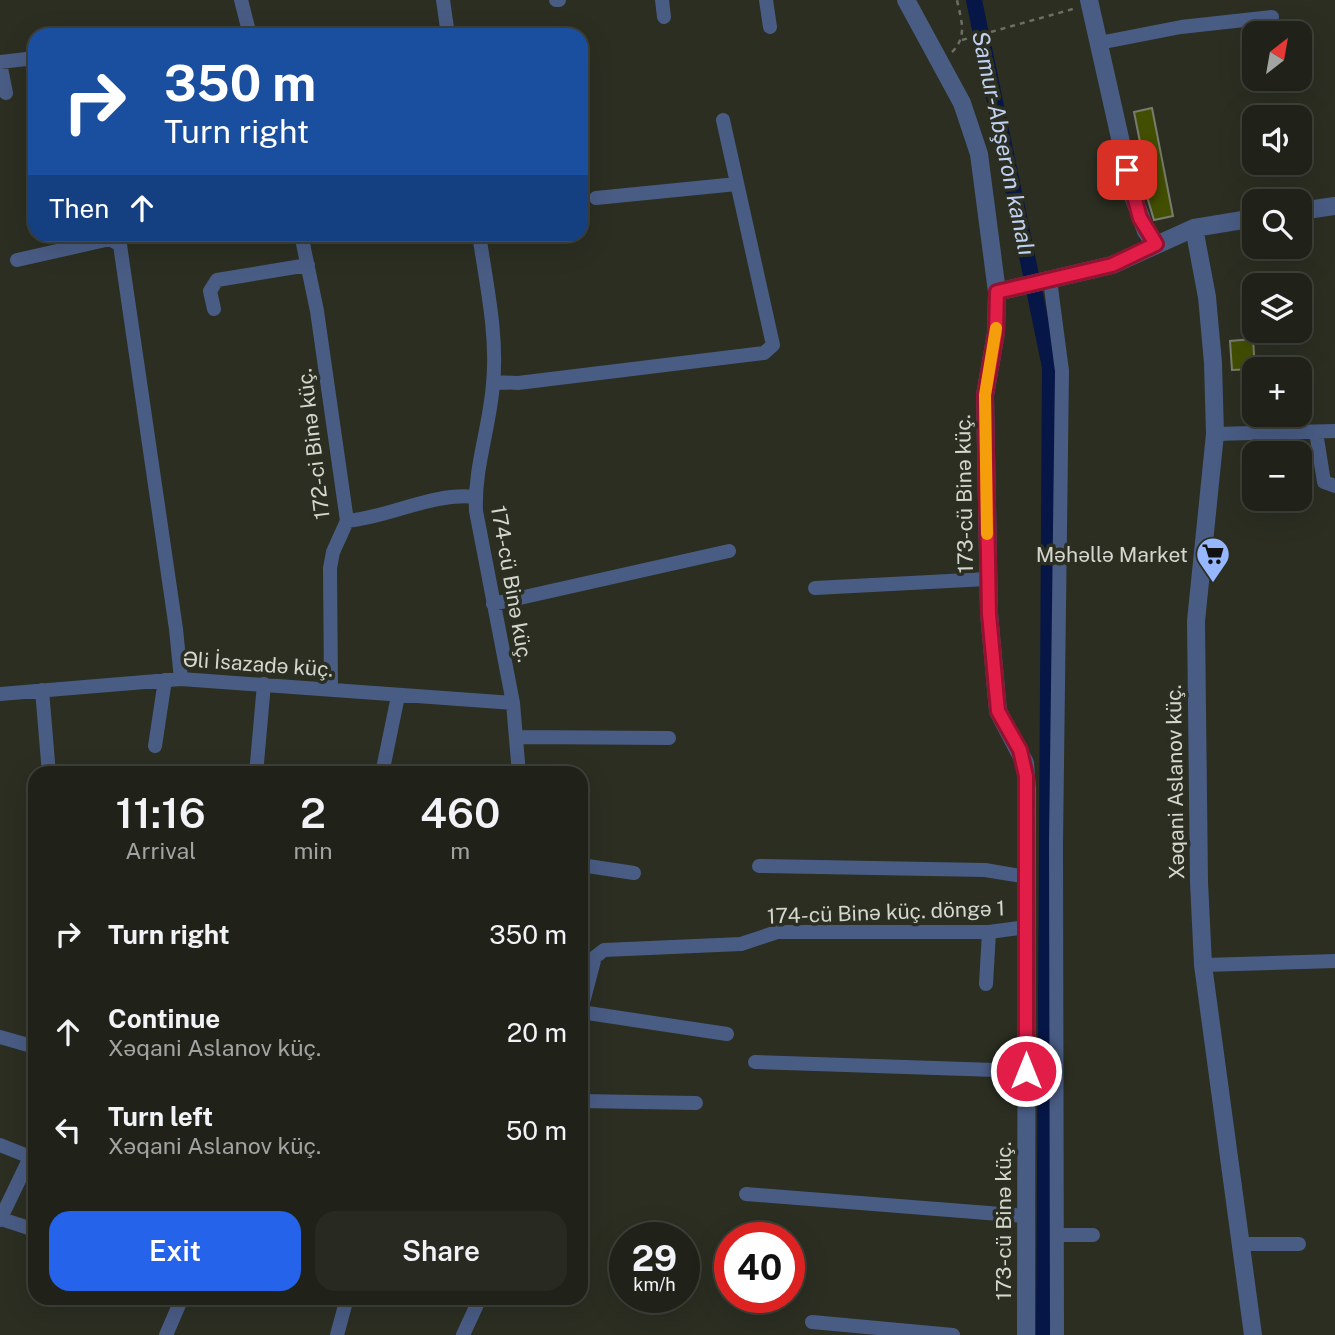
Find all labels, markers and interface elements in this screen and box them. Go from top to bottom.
north arrow [1242,21,1312,91]
map controls [1242,21,1312,511]
water label: Samur-Abşeron kanalı [967,28,1041,258]
text: 350 m [164,54,316,112]
icon: right [49,56,140,147]
button: sound [1242,105,1312,175]
text: Turn right [164,113,309,150]
pin [1097,140,1157,200]
icon: arrive [1108,151,1146,189]
icon: ahead [123,189,161,227]
button: search [1242,189,1312,259]
text: Then [49,193,109,224]
button: layers [1242,273,1312,343]
button: + [1242,357,1312,427]
street label: 172-ci Binə küç. [291,367,335,521]
street label: 173-cü Binə küç. [950,414,978,574]
button: − [1242,441,1312,511]
street label: 174-cü Binə küç. [486,504,538,664]
supermarket icon: Məhəllə Market [1194,535,1232,584]
place label: Məhəllə Market [1036,542,1188,567]
street label: Əli İsazadə küç. [182,646,334,682]
street label: Xəqani Aslanov küç. [1161,684,1189,880]
text: 11:16 [116,788,206,837]
text: 2 [300,788,326,837]
text: 460 [420,788,500,837]
text: Arrival [125,837,196,864]
text: min [293,837,332,864]
text: m [450,837,470,864]
street label: 174-cü Binə küç. döngə 1 [767,895,1005,929]
icon: right [49,915,87,953]
text: Turn right [108,919,230,950]
text: 350 m [489,919,567,950]
text: Continue [108,1003,220,1034]
icon: ahead [49,1013,87,1051]
text: 20 m [507,1017,567,1048]
text: Xəqani Aslanov küç. [108,1034,321,1061]
position arrow [989,1034,1063,1108]
text: Turn left [108,1101,213,1132]
icon: left [49,1111,87,1149]
text: 50 m [506,1115,567,1146]
text: Xəqani Aslanov küç. [108,1132,321,1159]
street label: 173-cü Binə küç. [991,1142,1016,1301]
button: Exit [49,1211,301,1291]
button: Share [315,1211,567,1291]
speed limit sign: 40 [714,1222,805,1313]
text: 29 [632,1238,677,1279]
text: km/h [633,1274,676,1295]

